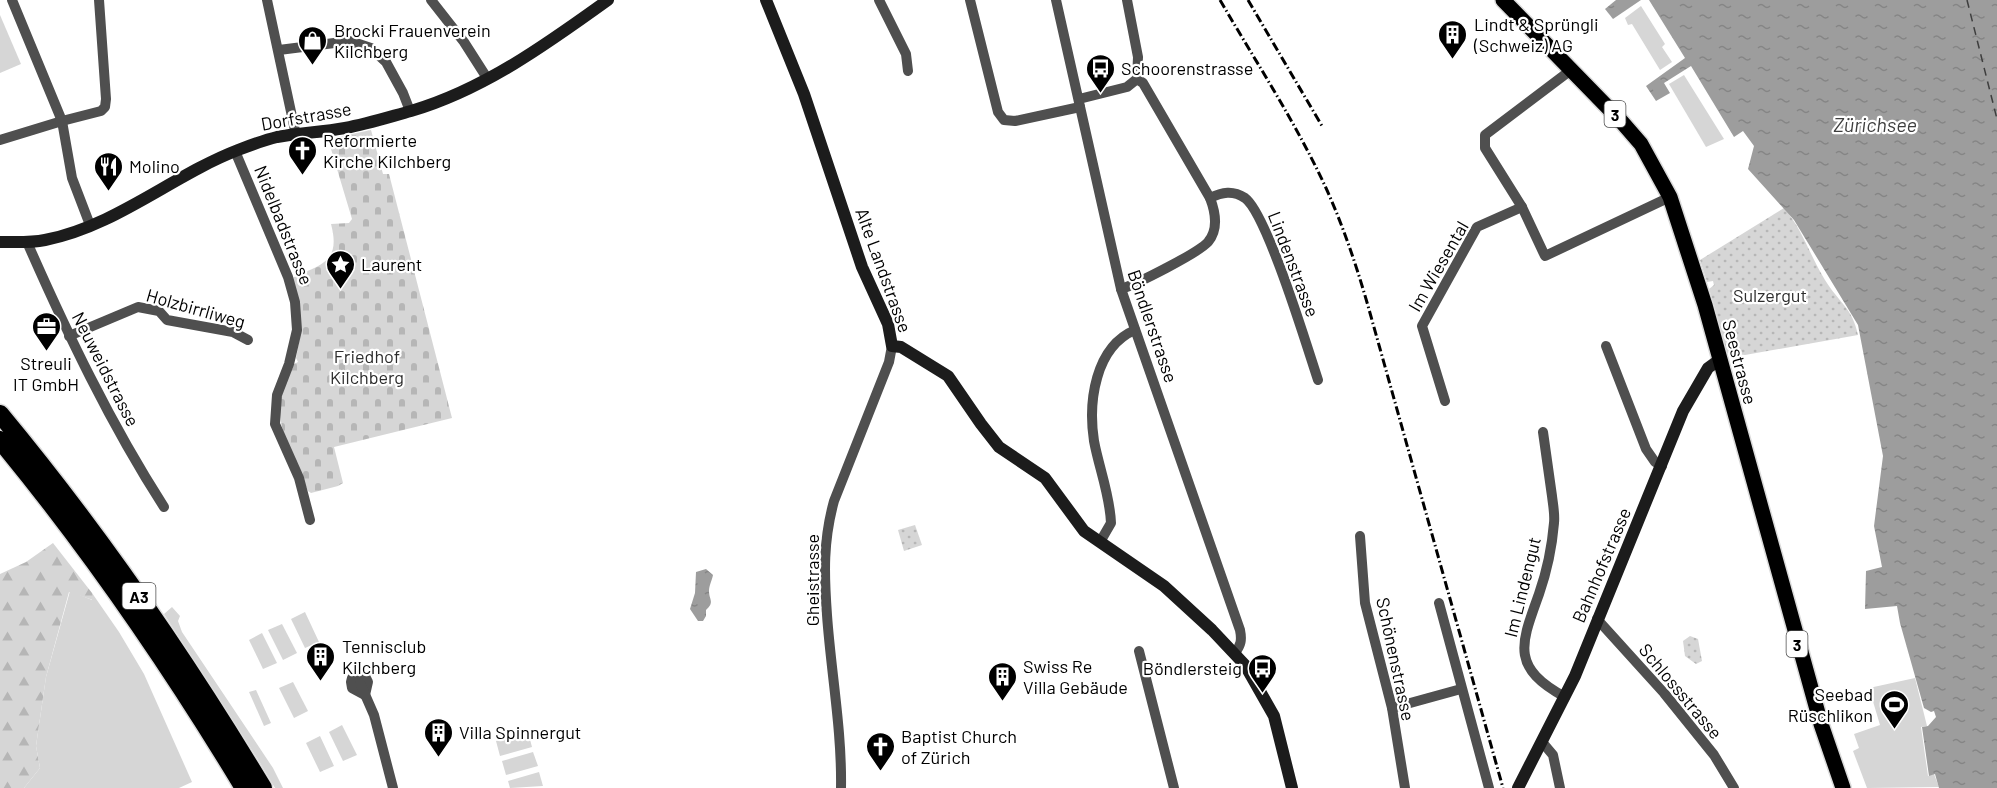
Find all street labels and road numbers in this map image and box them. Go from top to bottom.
street label: Dorfstrasse [259,97,353,135]
road number: 3 [1604,101,1626,127]
street label: Nidelbadstrasse [250,162,318,288]
street label: Alte Landstrasse [851,205,917,335]
street label: Lindenstrasse [1264,208,1324,320]
street label: Im Wiesental [1403,217,1473,315]
street label: Böndlerstrasse [1123,267,1183,385]
street label: Holzbirrliweg [144,283,248,333]
street label: Neuweidstrasse [68,308,144,430]
street label: Seestrasse [1718,317,1762,407]
street label: Bahnhofstrasse [1567,504,1635,626]
street label: Gheistrasse [801,534,823,626]
street label: Im Lindengut [1499,535,1545,639]
road number: A3 [122,583,156,609]
street label: Schönenstrasse [1372,595,1420,723]
road number: 3 [1786,631,1808,657]
street label: Schlossstrasse [1635,639,1727,743]

